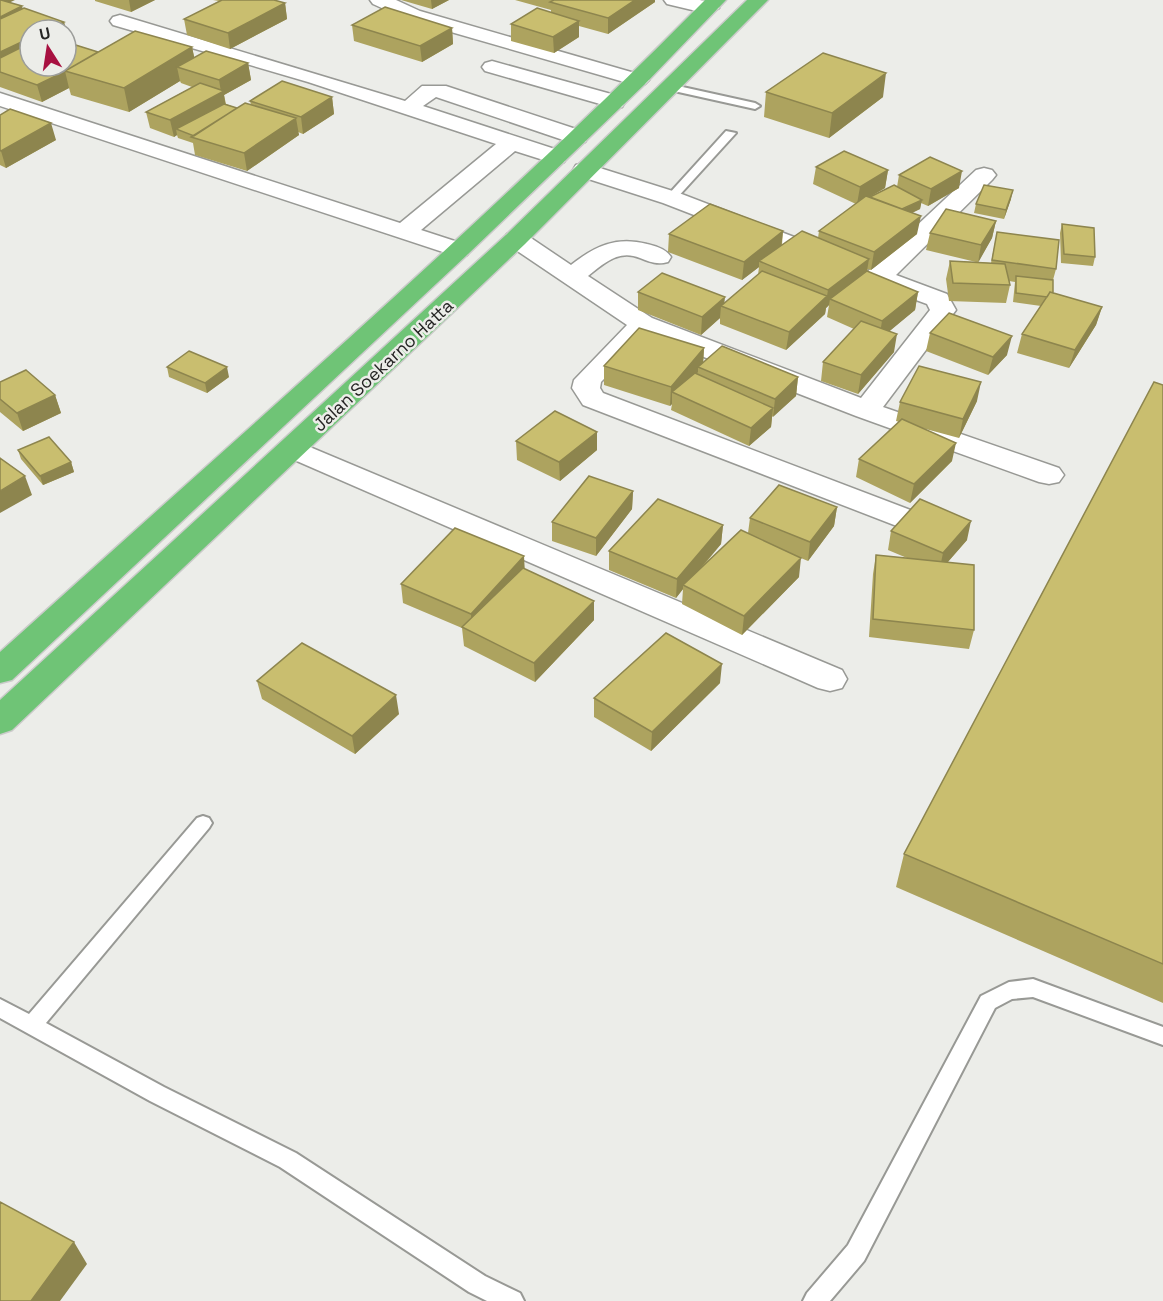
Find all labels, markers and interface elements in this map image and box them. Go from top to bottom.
north arrow [18,18,78,78]
text: U [38,22,52,45]
street label: Jalan Soekarno Hatta [308,294,458,436]

